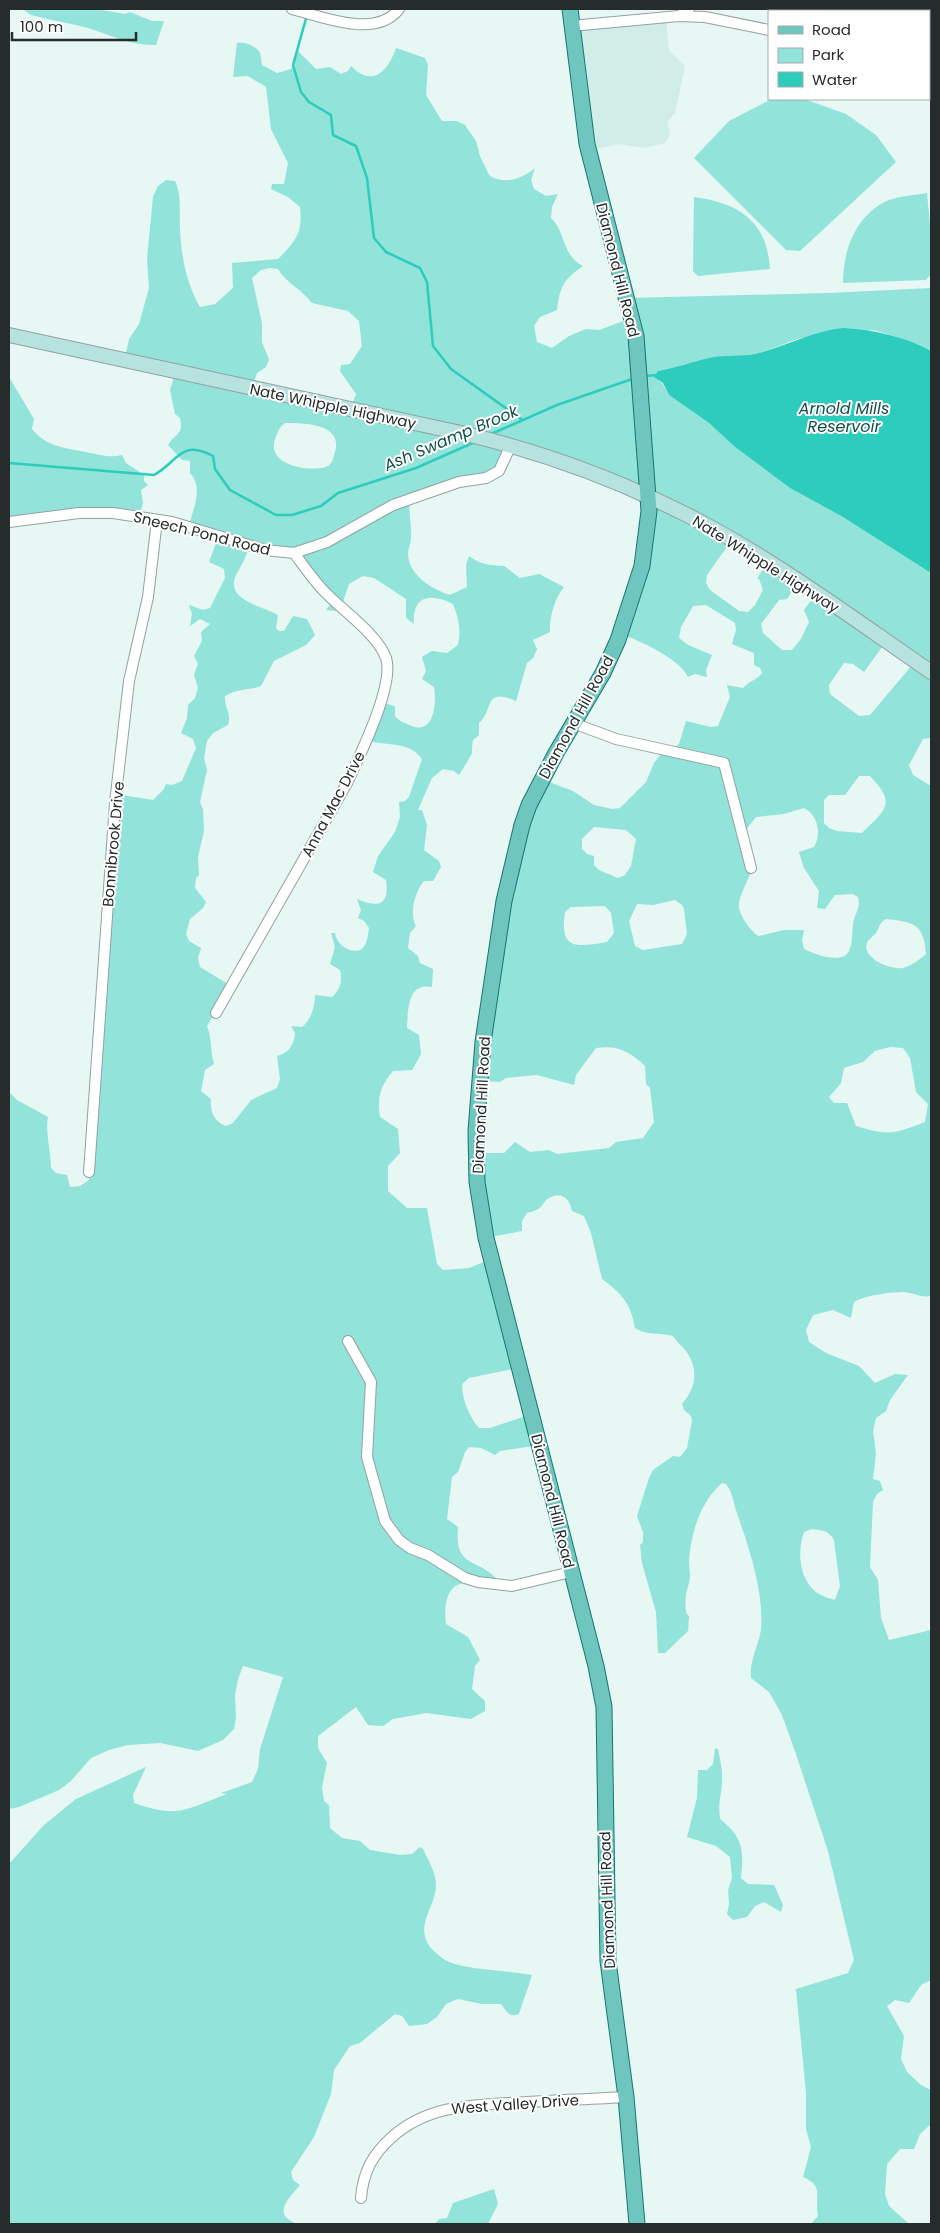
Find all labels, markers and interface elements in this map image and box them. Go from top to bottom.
scale bar [12,10,136,42]
legend [768,10,930,100]
text: 100 m [20,16,63,37]
text: Road [812,19,851,40]
text: Park [812,44,844,65]
text: Water [812,69,858,90]
street label: Diamond Hill Road [591,201,645,339]
street label: Nate Whipple Highway [248,378,419,434]
water label: Arnold Mills Reservoir [798,397,889,438]
water label: Ash Swamp Brook [379,399,522,477]
street label: Sneech Pond Road [131,506,273,560]
street label: Nate Whipple Highway [689,510,844,618]
street label: Diamond Hill Road [533,652,619,782]
street label: Anna Mac Drive [296,747,370,861]
street label: Bonnibrook Drive [97,780,129,908]
street label: Diamond Hill Road [467,1036,495,1174]
street label: Diamond Hill Road [526,1432,580,1570]
street label: Diamond Hill Road [594,1831,620,1969]
street label: West Valley Drive [450,2089,580,2119]

